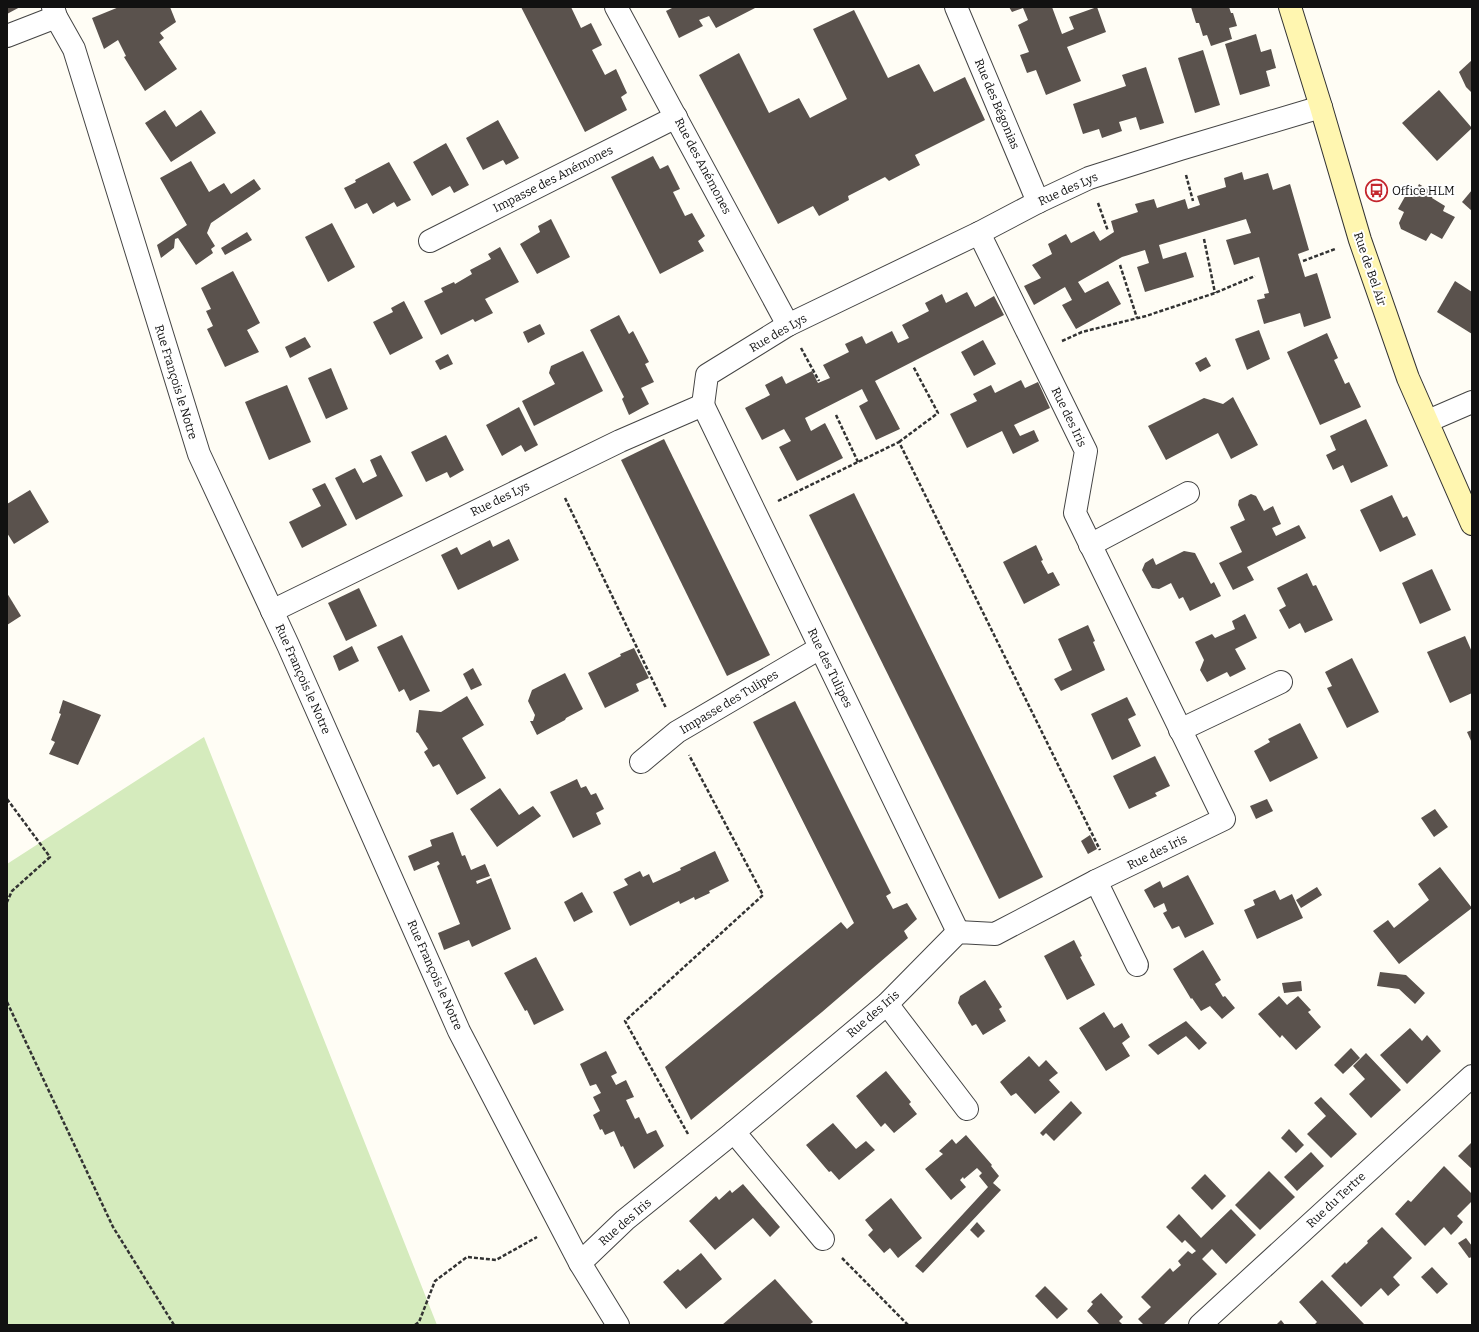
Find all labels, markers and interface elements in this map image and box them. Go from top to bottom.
street label: Rue des Bégonias [972,57,1022,152]
street label: Rue des Anémones [672,116,734,217]
street label: Impasse des Anémones [491,143,615,215]
street label: Rue des Lys [1036,170,1100,208]
bus stop icon: Office HLM [1363,178,1389,204]
place label: Office HLM [1392,184,1455,198]
street label: Rue de Bel Air [1351,230,1389,308]
street label: Rue des Lys [747,311,809,355]
street label: Rue François le Notre [152,323,200,441]
street label: Rue des Iris [1049,385,1090,449]
street label: Rue des Lys [468,479,532,519]
street label: Rue François le Notre [272,622,334,736]
street label: Rue des Tulipes [805,626,855,710]
street label: Impasse des Tulipes [677,667,781,737]
street label: Rue des Iris [1125,831,1189,872]
street label: Rue François le Notre [404,918,466,1032]
street label: Rue des Iris [844,987,902,1040]
street label: Rue du Tertre [1304,1169,1368,1231]
street label: Rue des Iris [596,1195,654,1248]

